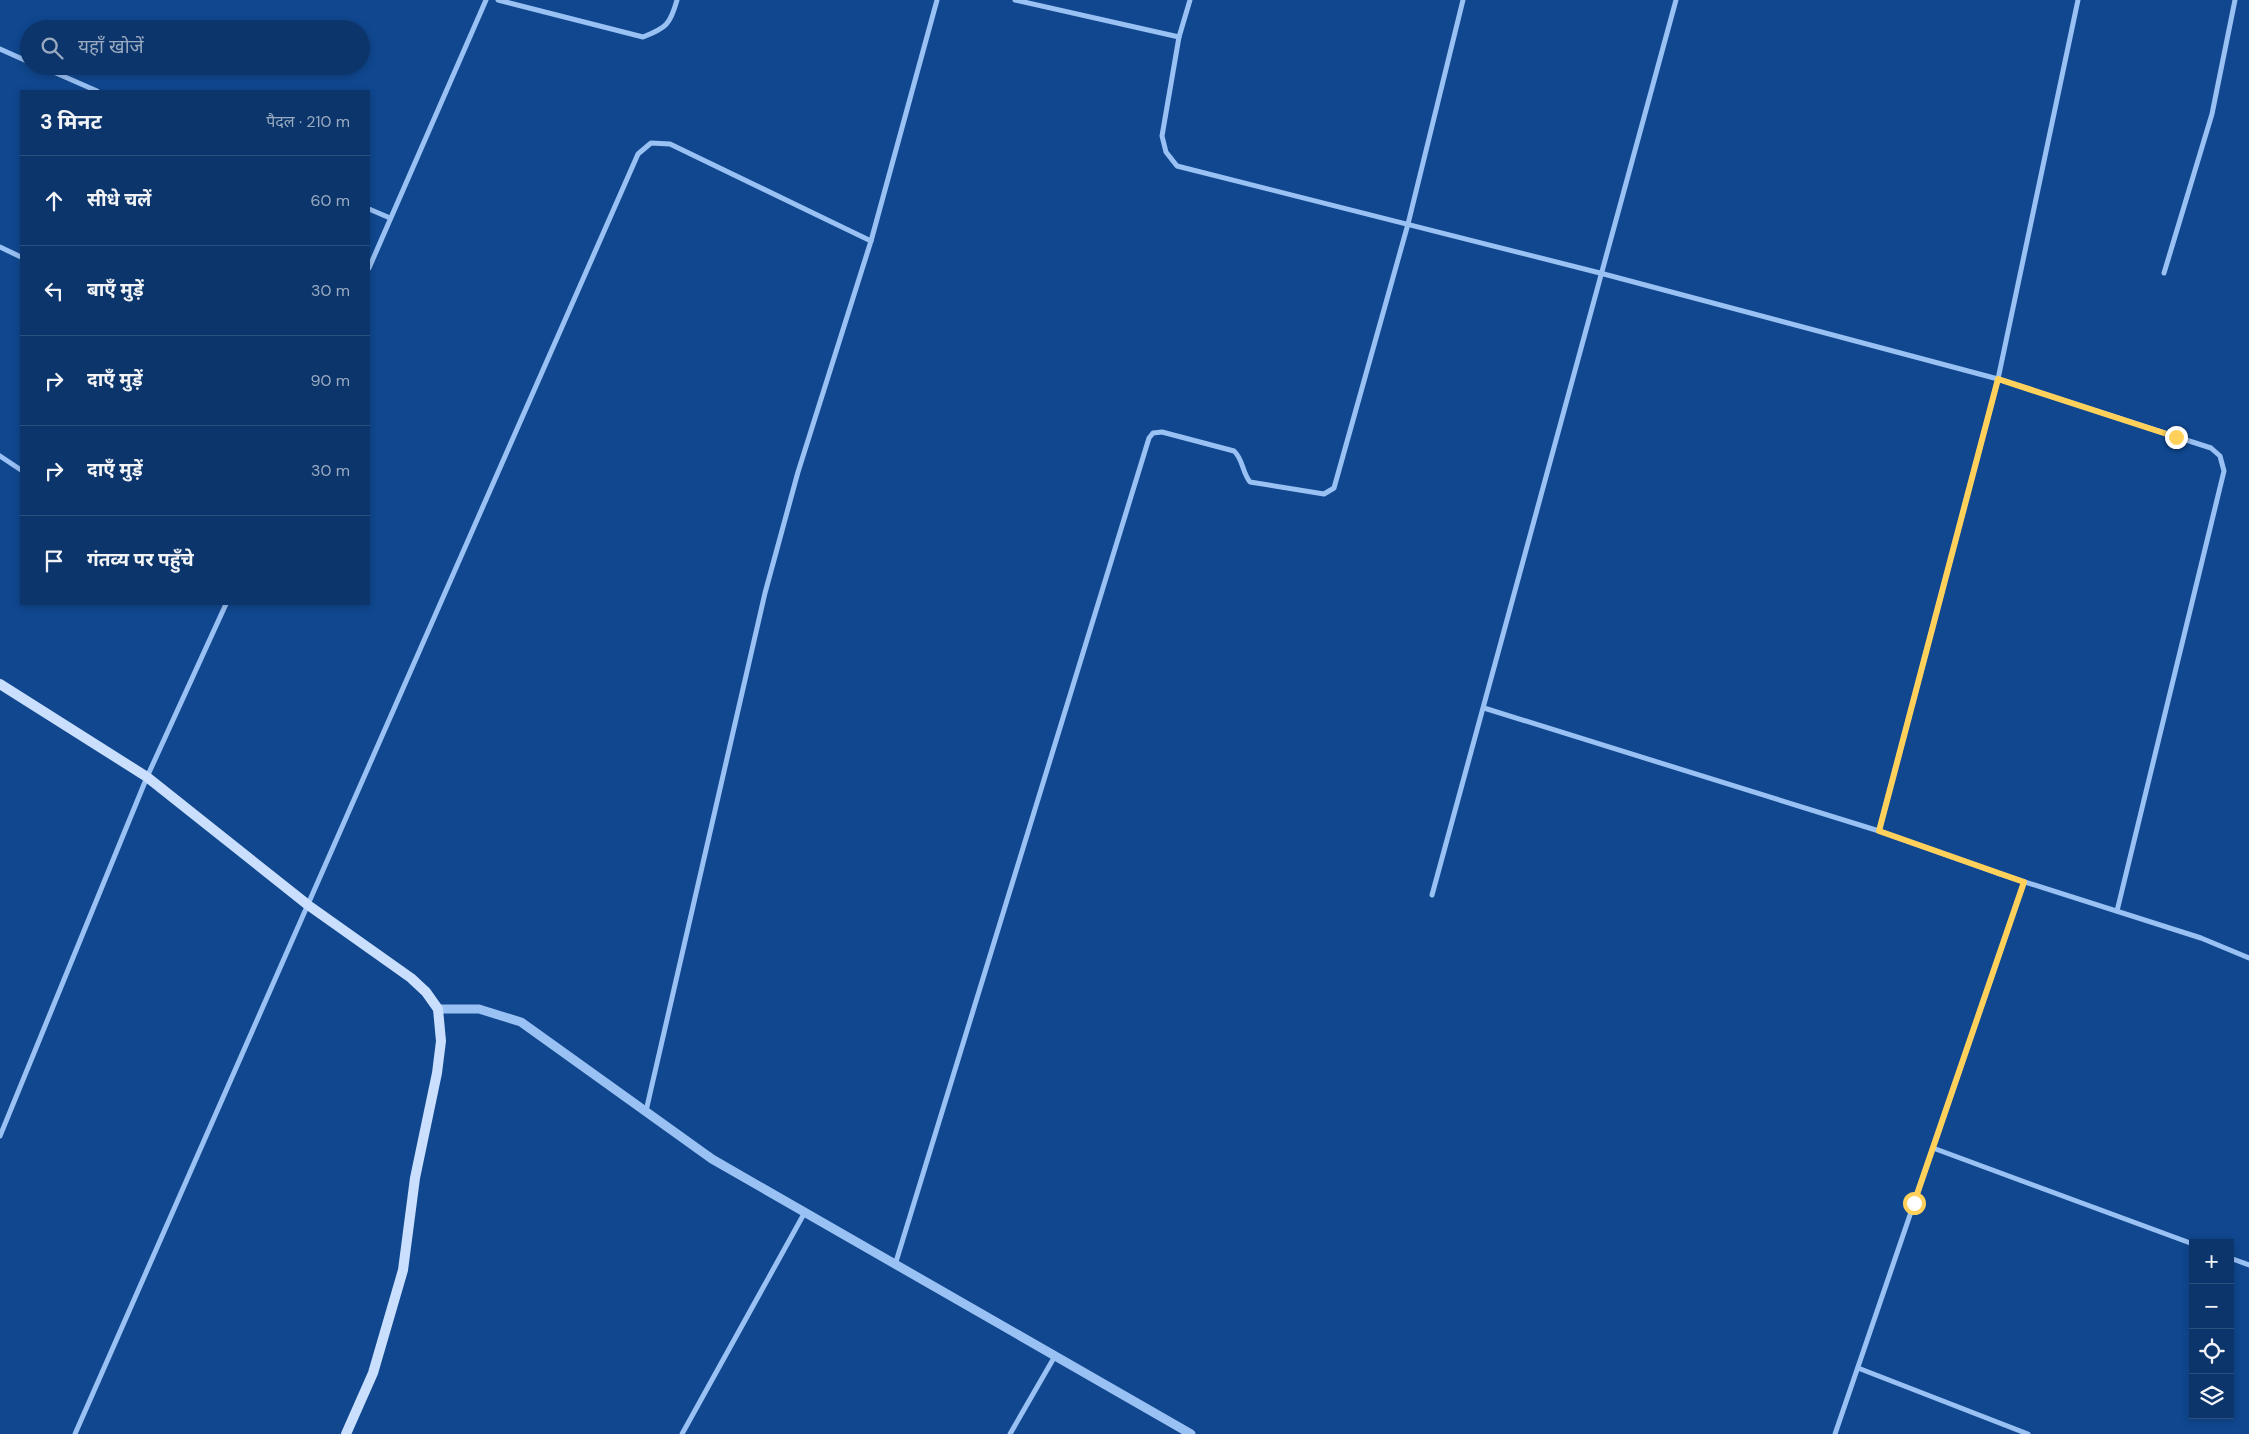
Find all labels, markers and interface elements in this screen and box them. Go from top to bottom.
search box [20,20,370,75]
icon: search [38,34,66,62]
text: यहाँ खोजें [78,34,144,59]
text: 3 मिनट [40,108,102,136]
text: पैदल · 210 m [266,111,350,132]
icon: ahead [40,187,68,215]
text: सीधे चलें [87,187,151,212]
text: 60 m [310,190,350,211]
icon: left [40,277,68,305]
text: बाएँ मुड़ें [87,277,144,302]
text: 30 m [311,280,350,301]
icon: right [40,367,68,395]
text: दाएँ मुड़ें [87,367,142,392]
text: 90 m [310,370,350,391]
route end [2165,426,2188,449]
icon: right [40,457,68,485]
text: दाएँ मुड़ें [87,457,142,482]
text: 30 m [311,460,350,481]
icon: arrive [40,547,68,575]
text: गंतव्य पर पहुँचे [87,547,194,572]
route start [1903,1192,1926,1215]
map controls [2189,1239,2234,1419]
button: + [2189,1239,2234,1284]
button: − [2189,1284,2234,1329]
button: locate [2189,1329,2234,1374]
button: layers [2189,1374,2234,1419]

